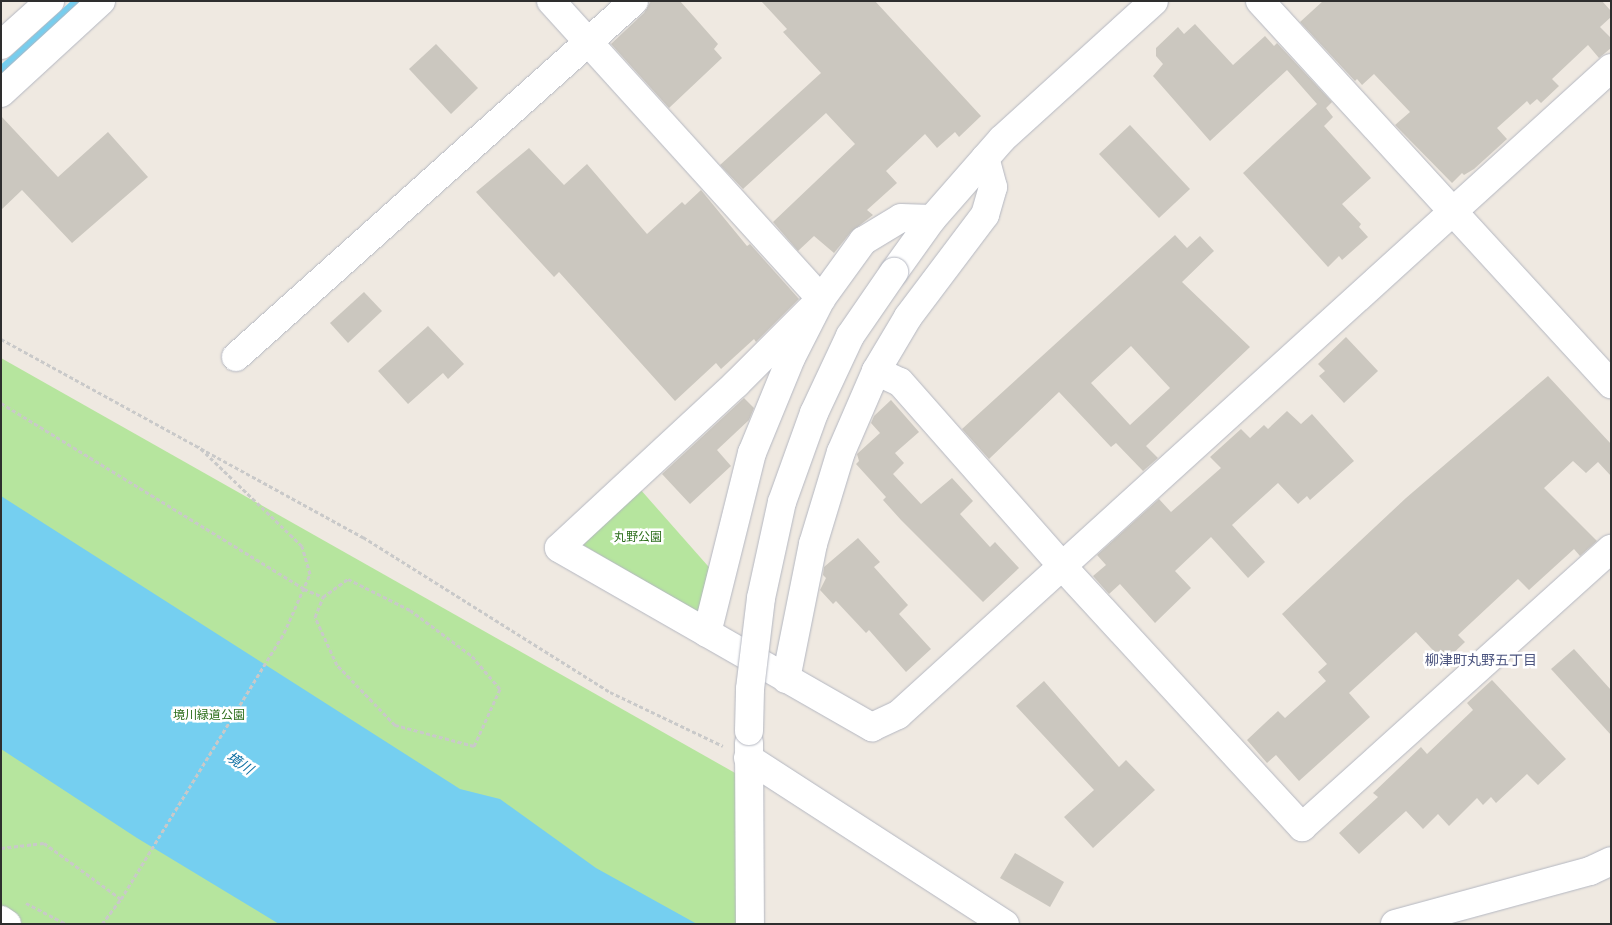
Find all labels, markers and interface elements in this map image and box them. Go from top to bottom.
park label: 丸野公園 [614,531,662,545]
district label: 柳津町丸野五丁目 [1425,652,1537,668]
park label: 境川緑道公園 [173,709,245,723]
water label: 境川 [224,748,256,778]

